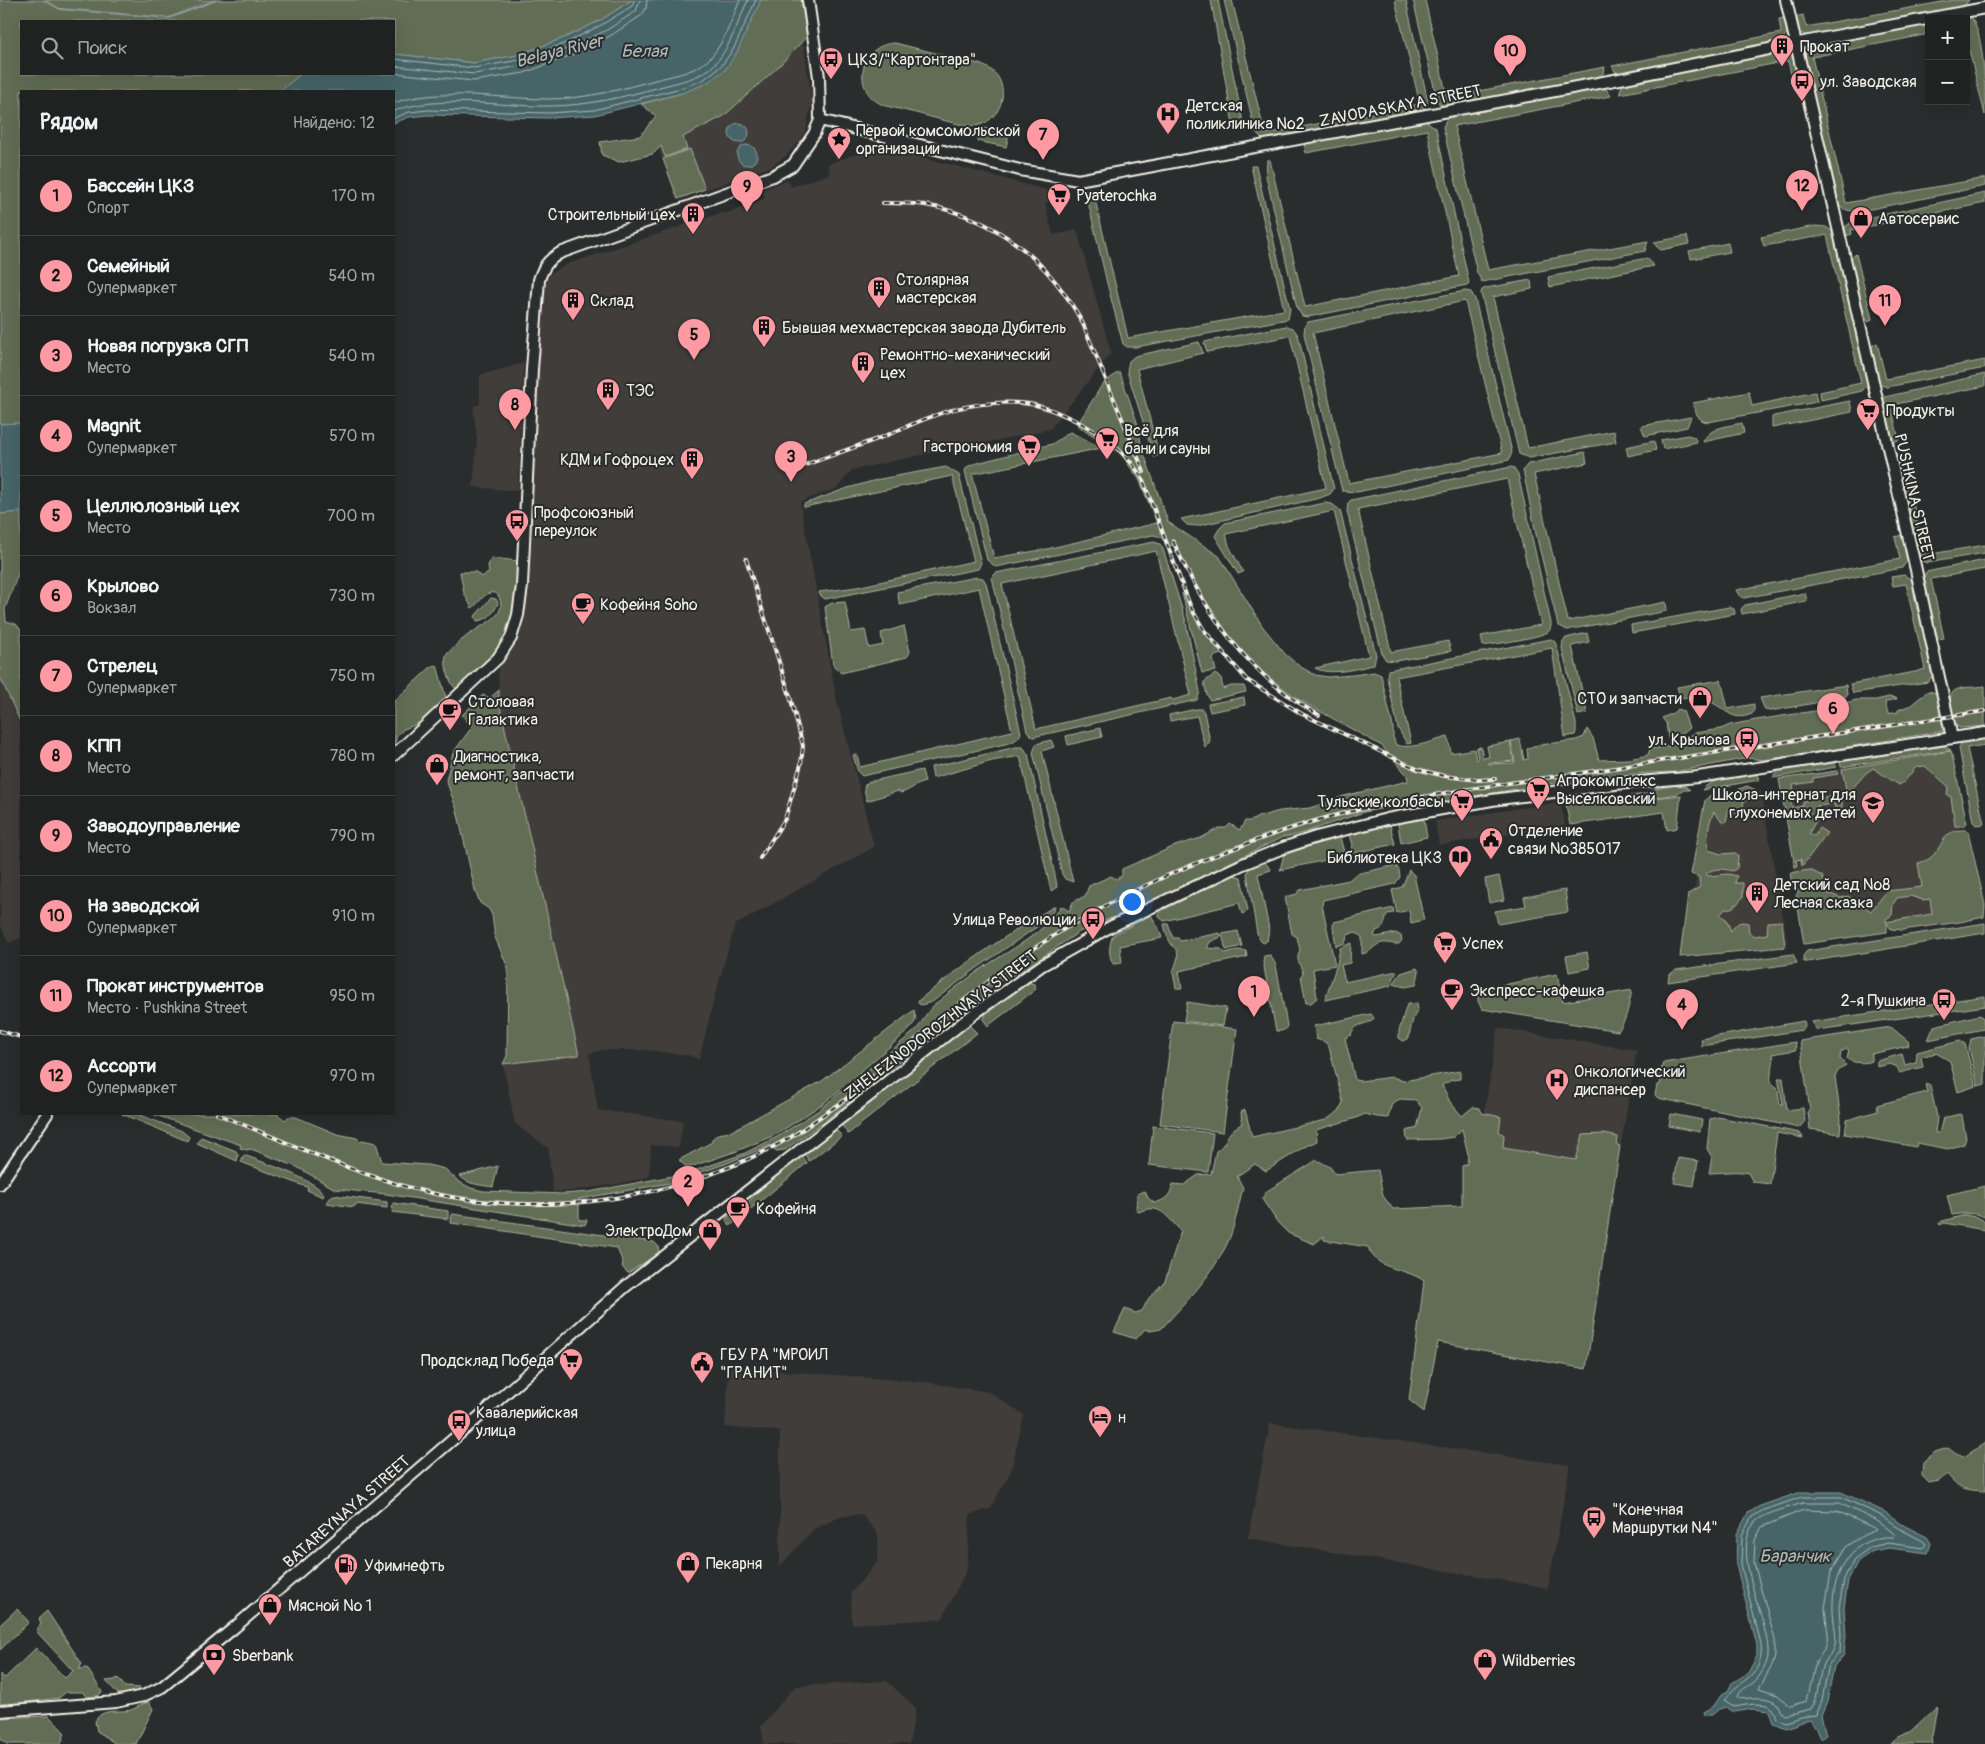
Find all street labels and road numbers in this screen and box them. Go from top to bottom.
street label: ZAVODASKAYA STREET [1317,80,1483,132]
street label: PUSHKINA STREET [1890,431,1938,563]
street label: ZHELEZNODOROZHNAYA STREET [840,946,1041,1104]
street label: BATAREYNAYA STREET [279,1451,414,1572]

